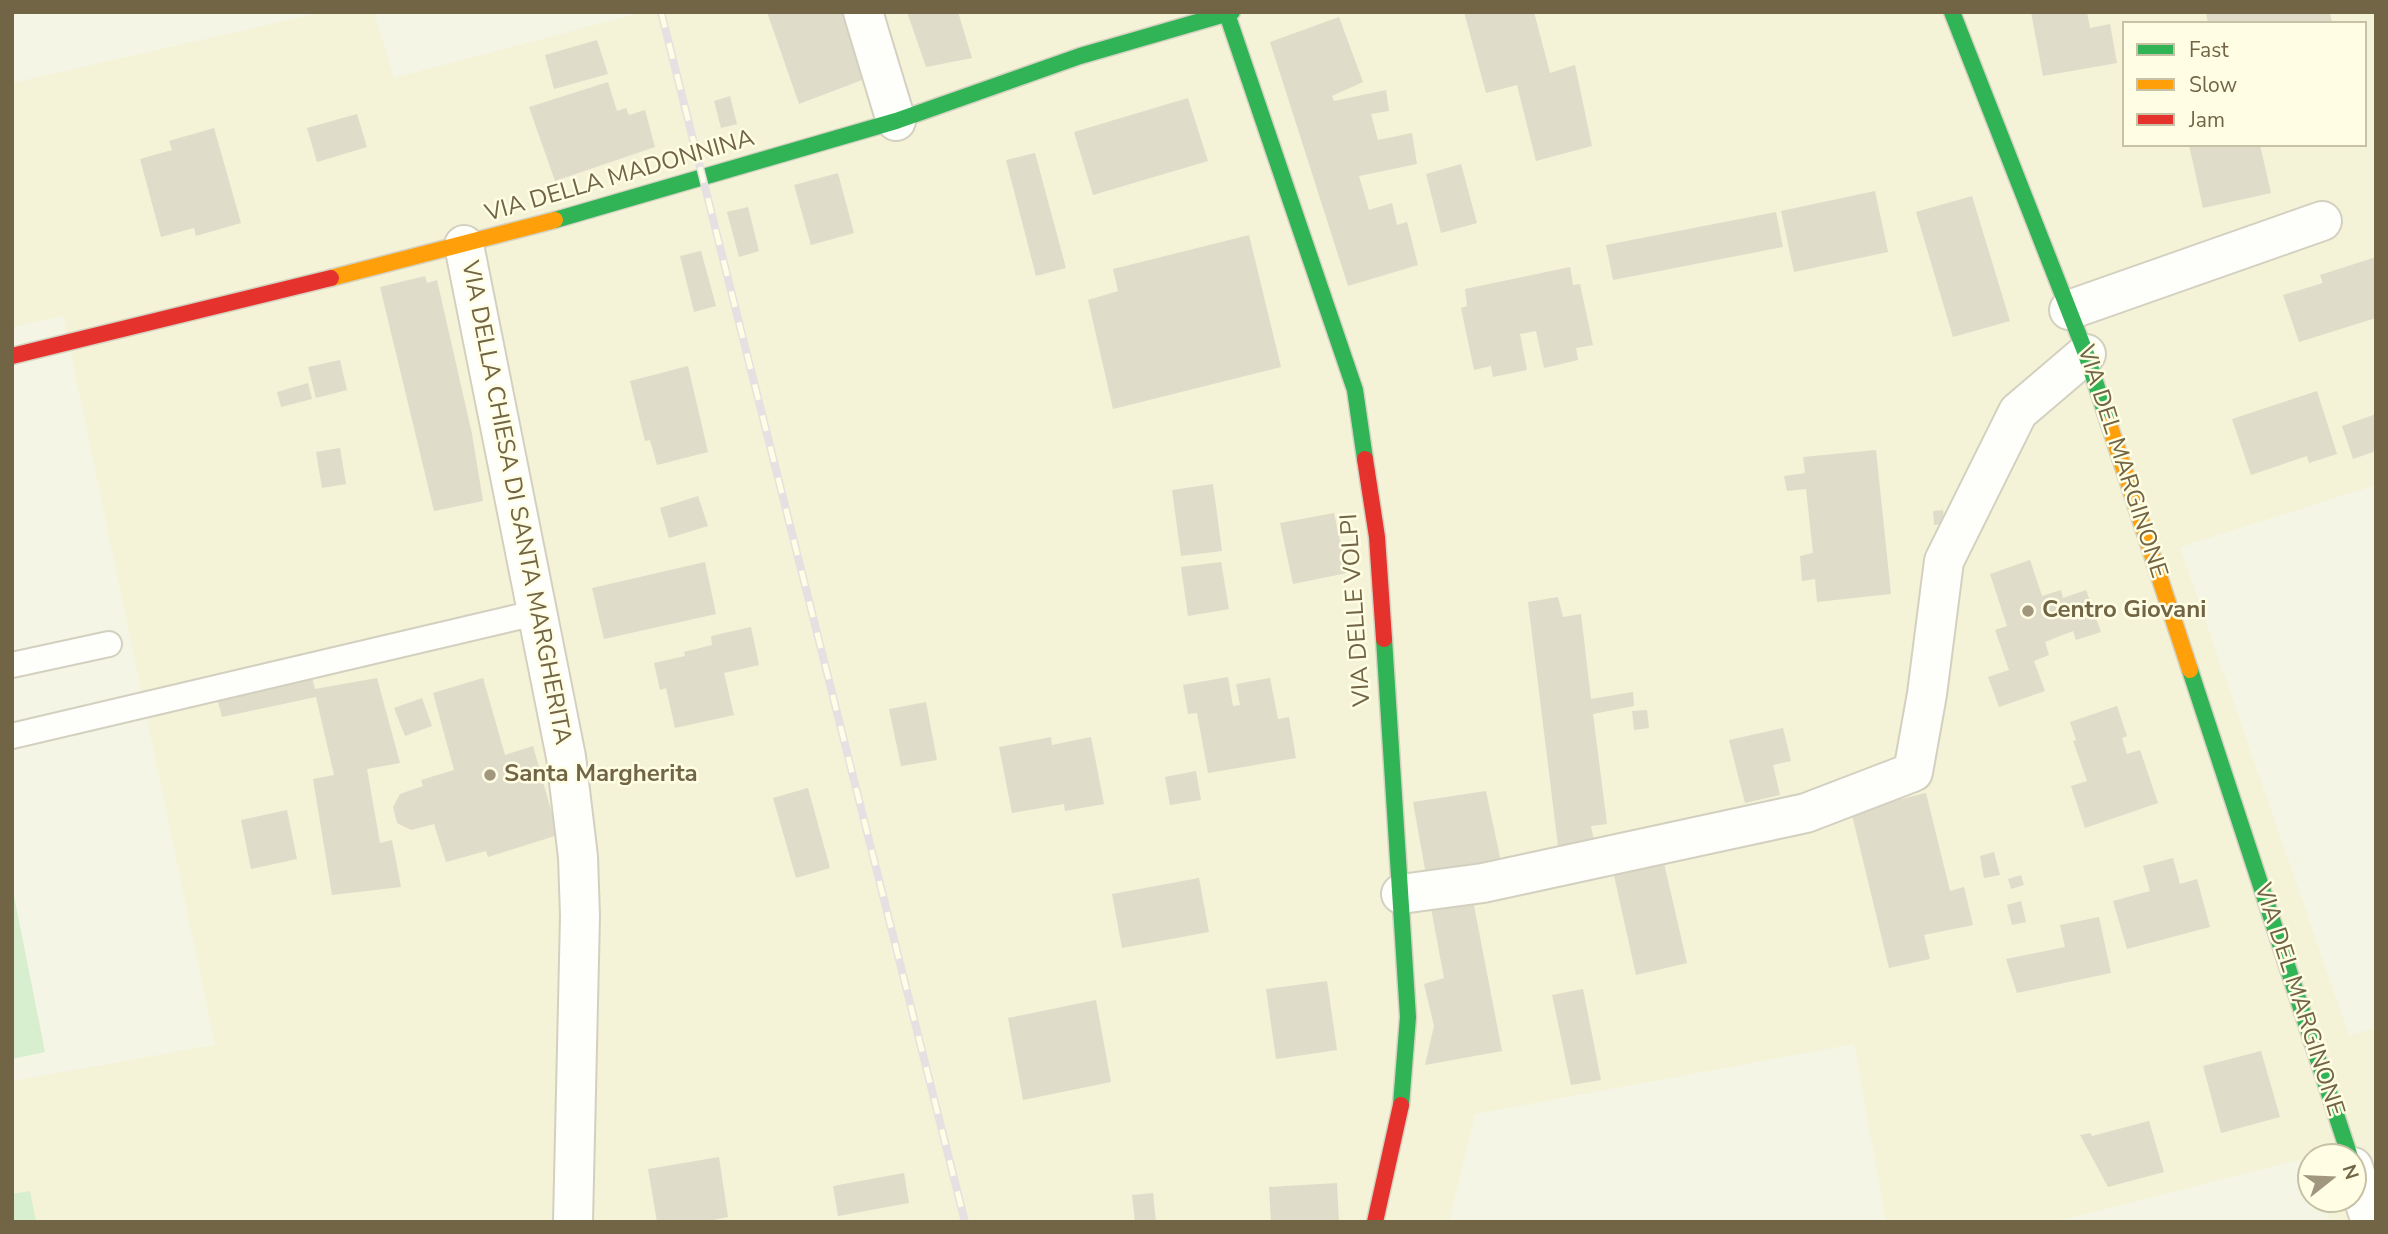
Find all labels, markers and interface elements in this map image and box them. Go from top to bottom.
legend [2122,21,2367,147]
text: Fast [2189,36,2229,64]
text: Slow [2189,71,2237,99]
text: Jam [2189,106,2225,134]
street label: VIA DELLA MADONNINA [482,125,758,229]
street label: VIA DELLA CHIESA DI SANTA MARGHERITA [454,259,576,747]
street label: VIA DEL MARGINONE [2070,342,2172,582]
street label: VIA DELLE VOLPI [1336,513,1378,707]
place label: Centro Giovani [2042,597,2206,625]
marker: Centro Giovani [2020,603,2036,619]
place label: Santa Margherita [504,761,698,789]
marker: Santa Margherita [482,767,498,783]
street label: VIA DEL MARGINONE [2247,880,2349,1120]
north arrow [2297,1143,2367,1213]
text: N [2336,1161,2365,1183]

